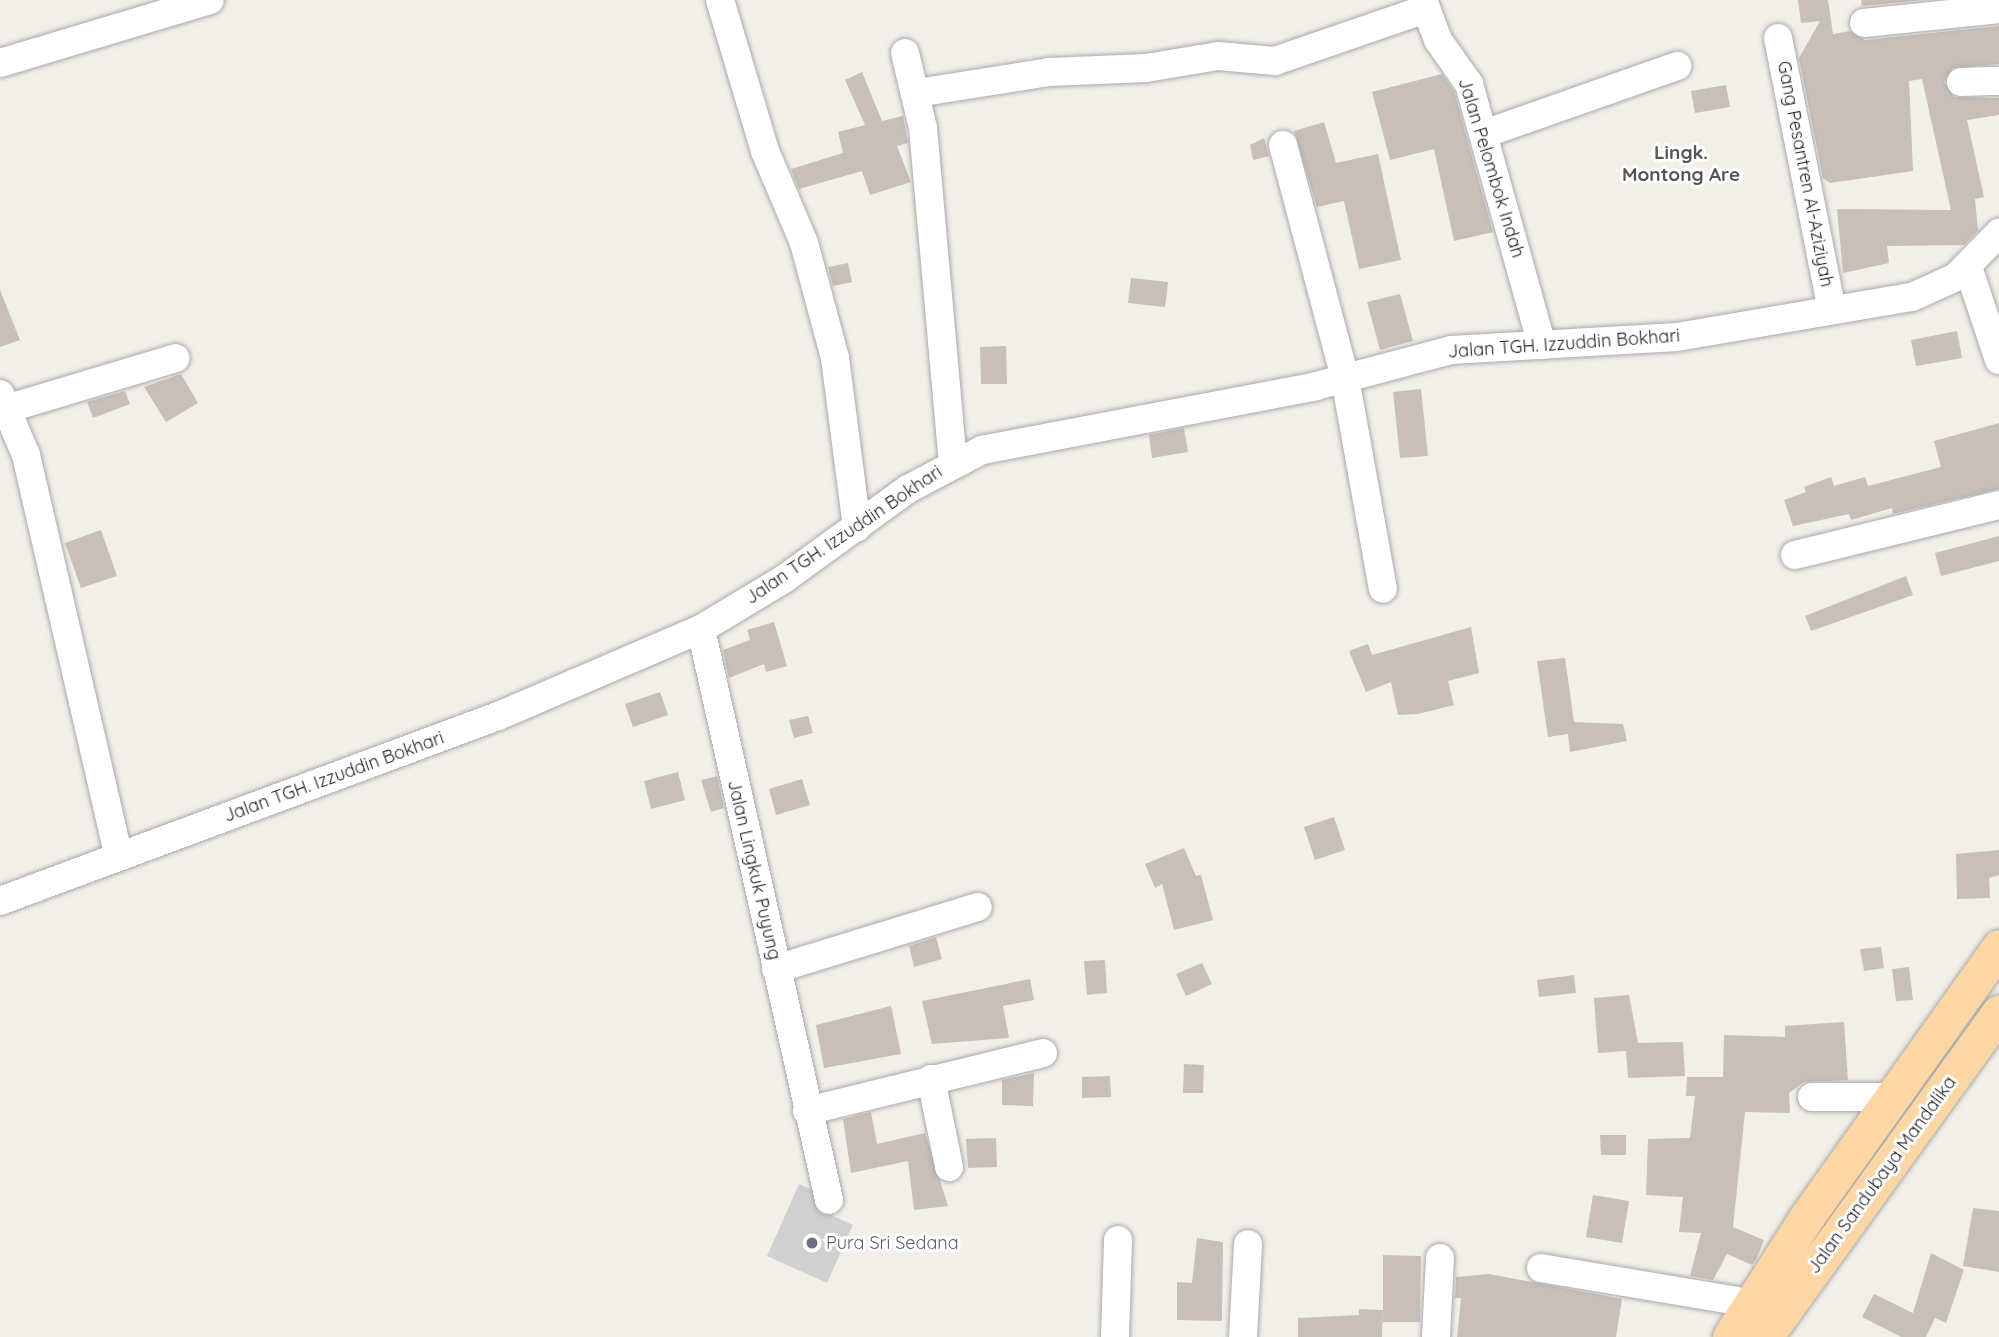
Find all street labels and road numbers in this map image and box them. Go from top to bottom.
street label: Gang Pesantren Al-Aziziyah [1772,59,1838,289]
street label: Jalan Pelombok Indah [1453,76,1529,260]
street label: Jalan TGH. Izzuddin Bokhari [1447,325,1681,363]
street label: Jalan TGH. Izzuddin Bokhari [741,461,947,609]
street label: Jalan TGH. Izzuddin Bokhari [221,727,447,827]
street label: Jalan Lingkuk Puyung [723,778,785,962]
street label: Jalan Sandubaya Mandalika [1803,1072,1961,1278]

